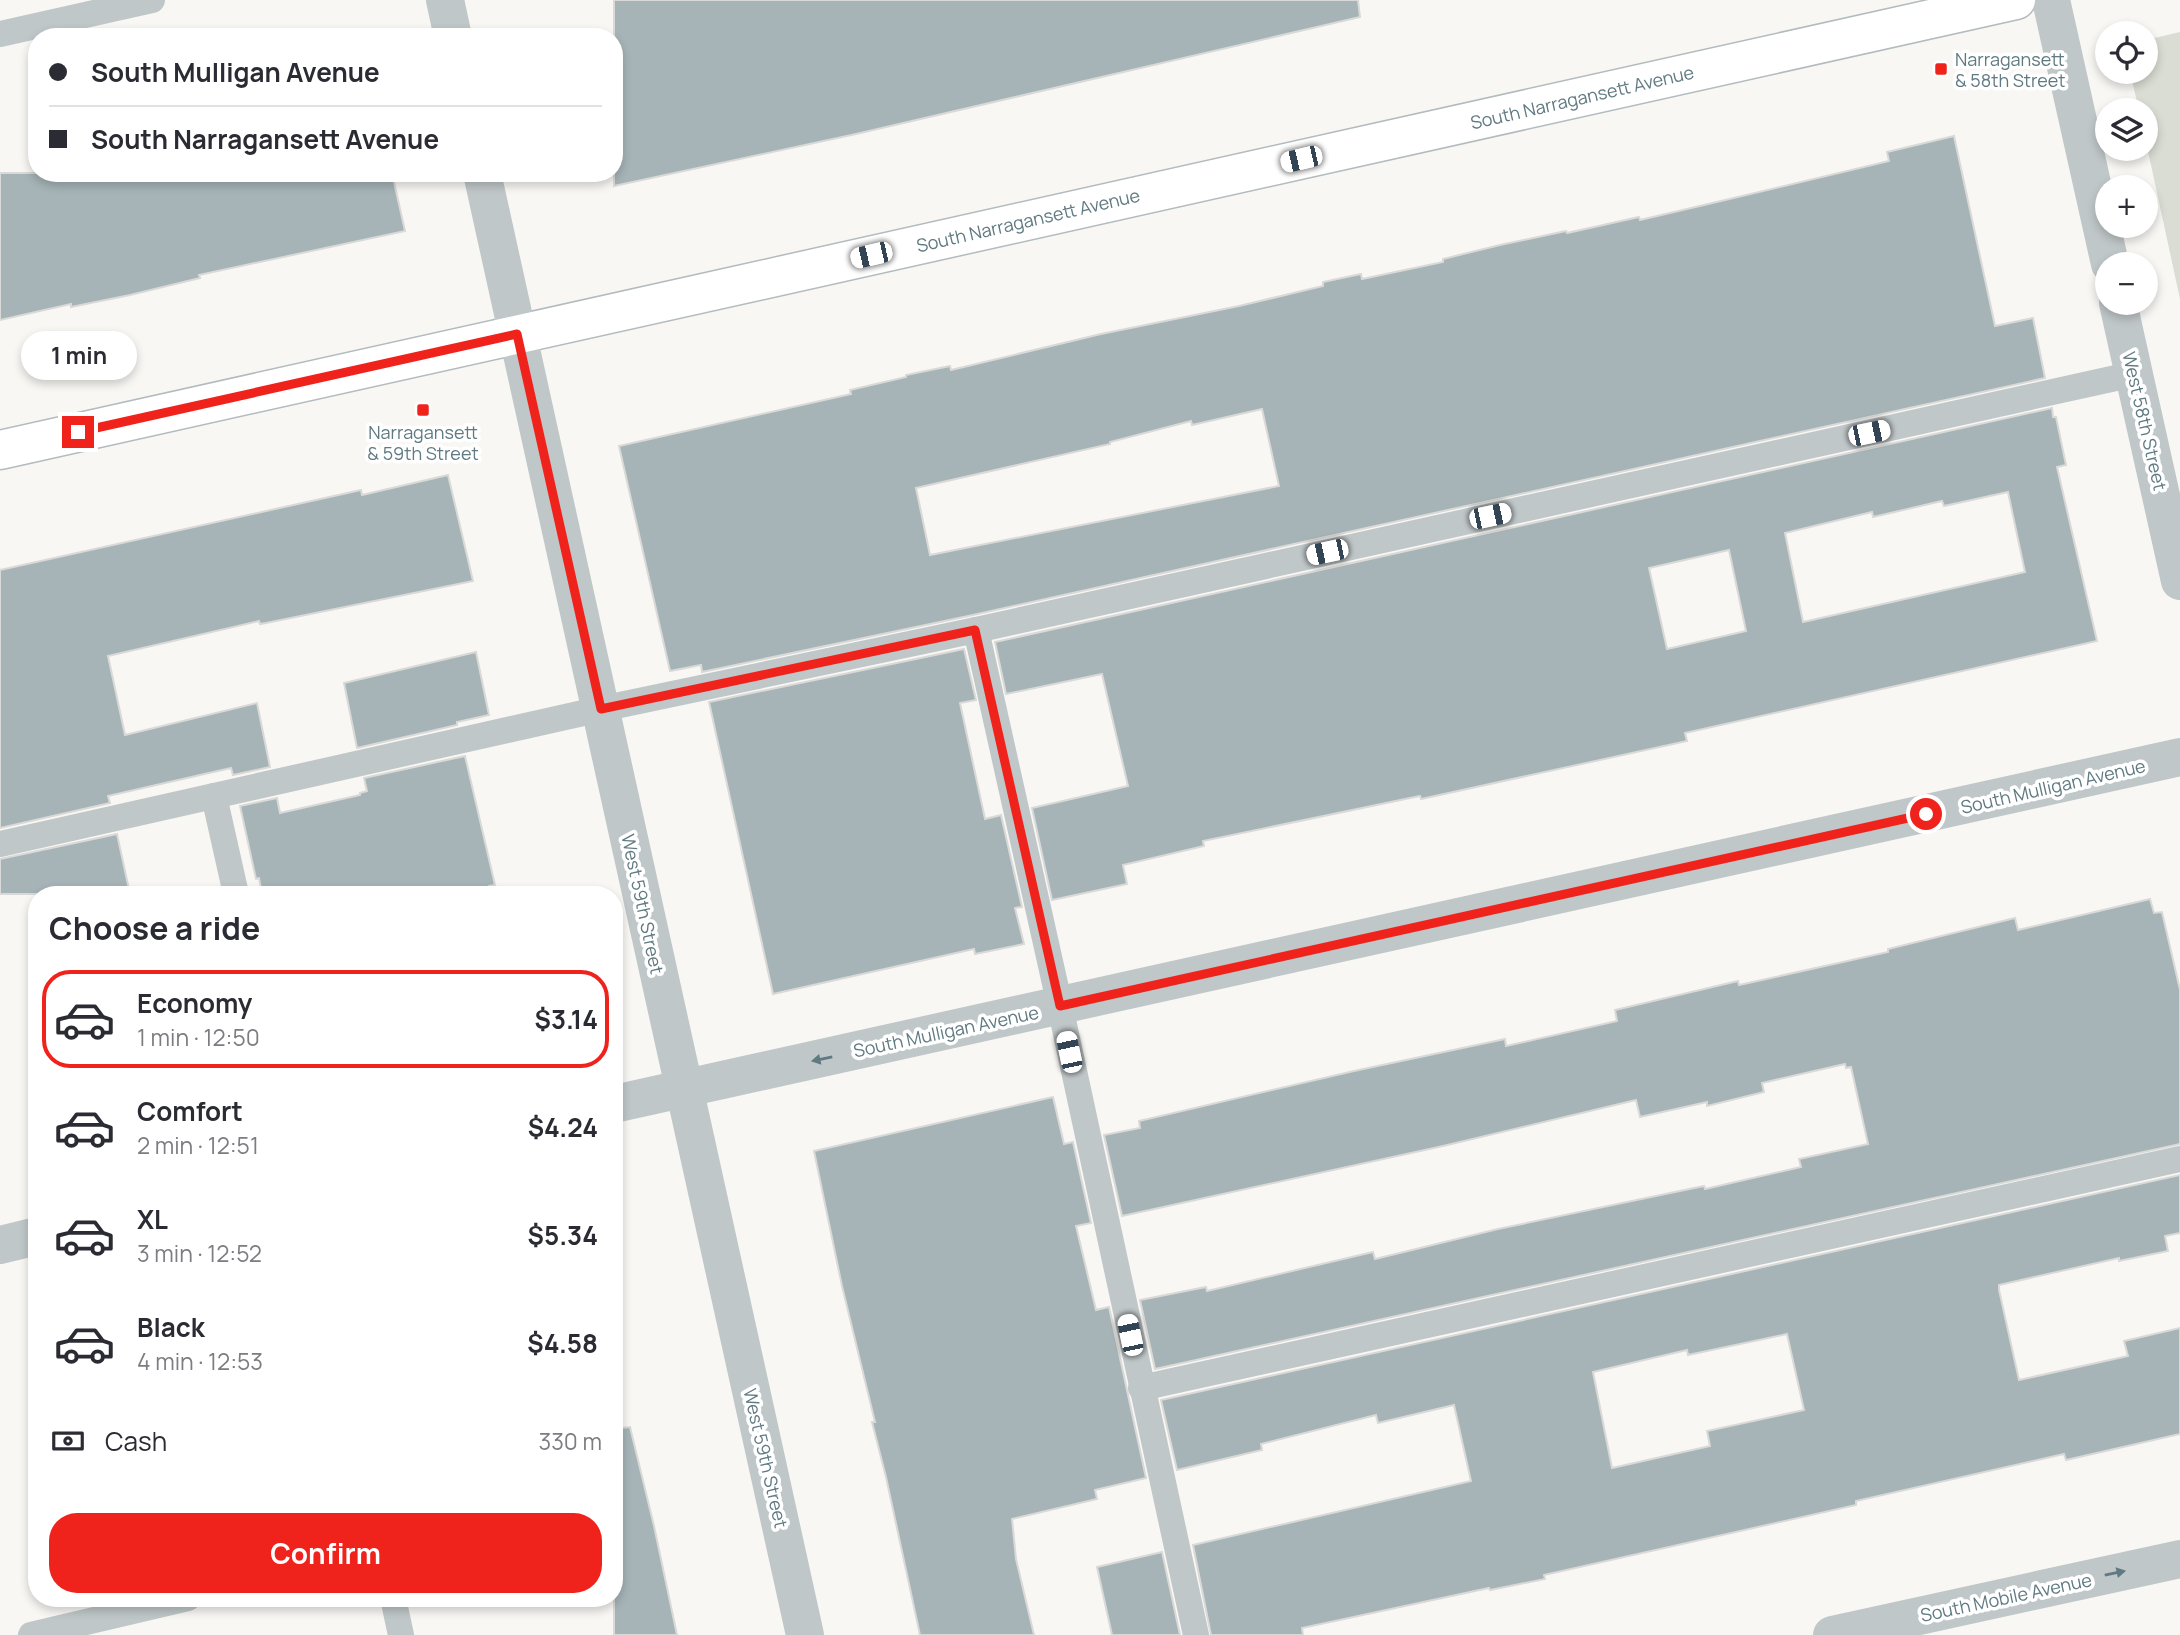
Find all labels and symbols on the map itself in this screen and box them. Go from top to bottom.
place label: Narragansett & 58th Street [1955,47,2066,92]
street label: South Narragansett Avenue [1468,60,1696,134]
marker: Narragansett & 58th Street [1933,61,1949,77]
car [1279,144,1324,174]
street label: South Narragansett Avenue [914,183,1142,257]
car [849,240,894,270]
callout: 1 min [20,330,136,380]
street label: West 58th Street [2117,349,2173,493]
marker: Narragansett & 59th Street [415,402,431,418]
route end [62,416,94,448]
car [1847,418,1892,448]
place label: Narragansett & 59th Street [367,420,479,465]
car [1468,501,1513,531]
car [1305,537,1350,567]
street label: South Mulligan Avenue [1958,753,2148,819]
route start [1910,798,1942,830]
street label: West 59th Street [616,832,670,976]
street label: South Mulligan Avenue [851,1000,1041,1062]
car [1055,1029,1084,1075]
one-way arrow [811,1054,833,1065]
car [1116,1312,1145,1358]
street label: West 59th Street [738,1386,794,1530]
street label: South Mobile Avenue [1918,1567,2094,1627]
one-way arrow [2104,1568,2126,1579]

